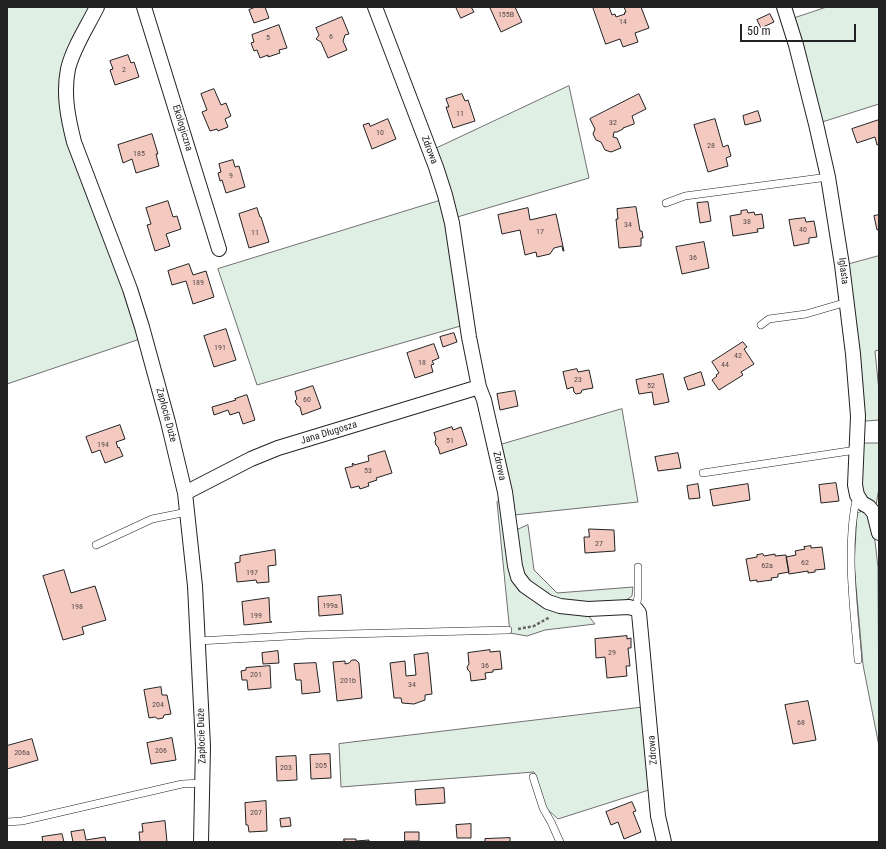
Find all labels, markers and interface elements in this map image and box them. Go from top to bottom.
house number: 155B [498,10,514,20]
scale bar [742,16,858,42]
house number: 14 [619,17,627,27]
text: 50 m [747,24,771,38]
house number: 6 [329,32,333,42]
house number: 5 [266,33,270,43]
house number: 2 [122,65,126,75]
street label: Ekologiczna [169,103,195,153]
house number: 11 [456,109,464,119]
house number: 32 [609,118,617,128]
house number: 10 [376,128,384,138]
street label: Zdrowa [418,134,440,166]
house number: 28 [707,141,715,151]
house number: 185 [133,149,145,159]
house number: 9 [229,171,233,181]
house number: 38 [743,217,751,227]
house number: 34 [624,220,632,230]
house number: 40 [799,225,807,235]
house number: 17 [536,227,544,237]
house number: 11 [251,228,259,238]
house number: 36 [689,253,697,263]
street label: Iglasta [835,257,851,285]
house number: 189 [192,278,204,288]
house number: 191 [214,343,226,353]
house number: 42 [734,351,742,361]
house number: 18 [418,358,426,368]
house number: 44 [721,360,729,370]
house number: 23 [574,375,582,385]
house number: 52 [647,381,655,391]
street label: Zapłocie Duże [153,386,179,444]
house number: 60 [303,395,311,405]
street label: Jana Długosza [299,419,359,447]
house number: 51 [446,436,454,446]
house number: 194 [97,440,109,450]
street label: Zdrowa [490,450,508,482]
house number: 53 [364,466,372,476]
house number: 27 [595,539,603,549]
house number: 62 [801,558,809,568]
house number: 62a [761,561,773,571]
house number: 197 [246,568,258,578]
house number: 199a [322,601,338,611]
house number: 198 [71,602,83,612]
house number: 199 [250,611,262,621]
house number: 29 [608,648,616,658]
house number: 36 [481,661,489,671]
house number: 201 [250,670,262,680]
house number: 201b [340,676,356,686]
house number: 34 [408,680,416,690]
house number: 204 [152,700,164,710]
street label: Zapłocie Duże [195,708,209,764]
house number: 68 [797,718,805,728]
street label: Zdrowa [646,735,660,765]
house number: 206 [155,746,167,756]
house number: 206a [14,748,30,758]
house number: 205 [315,761,327,771]
house number: 203 [280,763,292,773]
house number: 207 [250,808,262,818]

